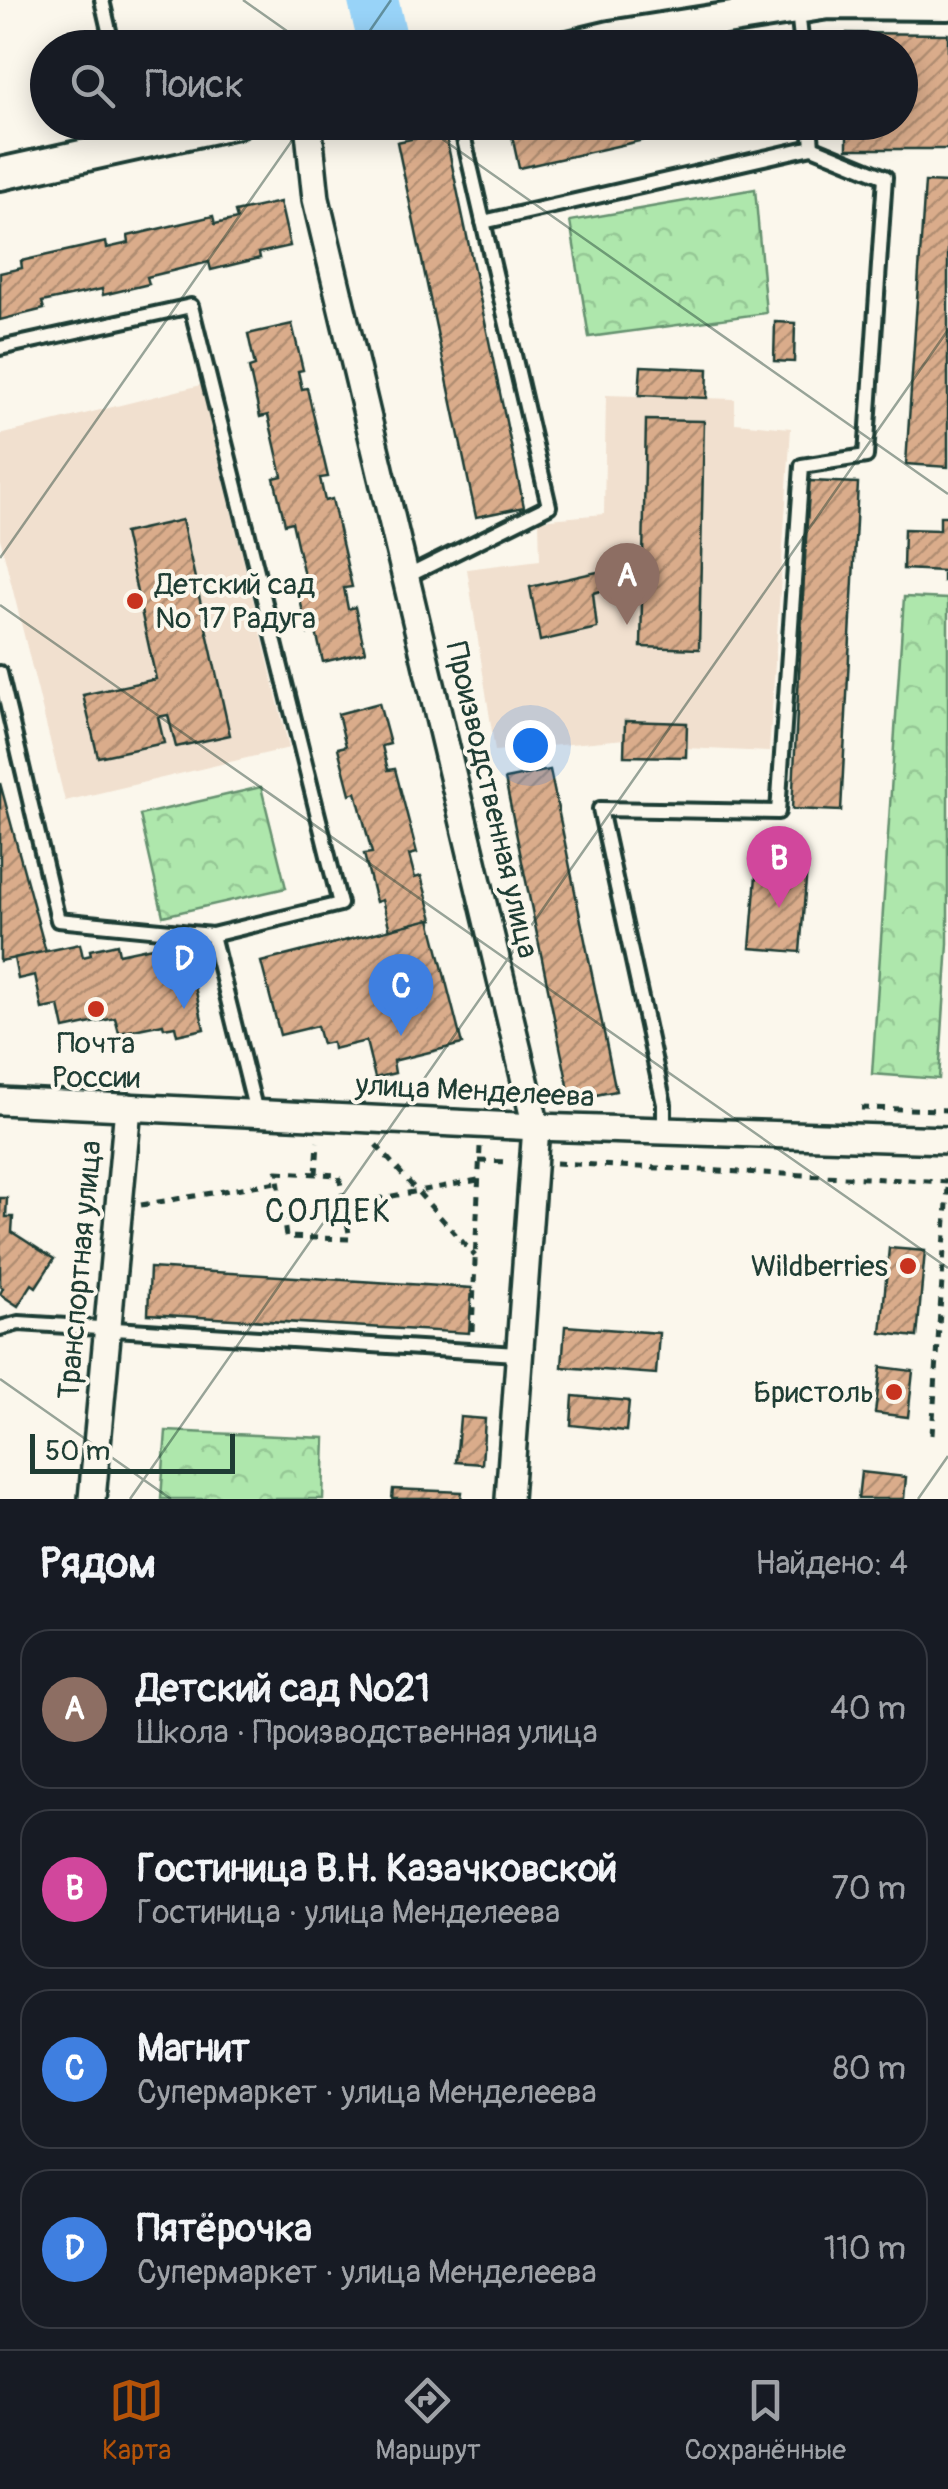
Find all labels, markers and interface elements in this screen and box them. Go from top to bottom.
search box [30,30,918,140]
icon: search [65,58,120,113]
text: Поиск [145,61,244,109]
pin: A [594,542,660,625]
place label: Детский сад № 17 Радуга [154,566,316,637]
marker: Детский сад № 17 Радуга [124,590,146,612]
street label: Производственная улица [438,638,546,962]
your location [505,720,556,771]
pin: B [746,826,812,908]
pin: D [152,926,216,1009]
pin: C [368,954,434,1036]
marker: Почта России [85,998,107,1020]
place label: Почта России [52,1025,140,1096]
street label: улица Менделеева [353,1066,596,1116]
street label: Транспортная улица [50,1139,110,1401]
district label: СОЛДЕК [265,1192,393,1232]
place label: Wildberries [751,1248,888,1285]
marker: Wildberries [897,1255,919,1277]
place label: Бристоль [753,1374,874,1411]
marker: Бристоль [883,1381,905,1403]
scale bar [30,1429,235,1474]
text: 50 m [45,1434,110,1469]
text: Рядом [40,1538,156,1590]
text: Найдено: 4 [755,1544,908,1584]
text: Детский сад №21 [137,1665,430,1713]
text: A [64,1689,85,1729]
text: 40 m [830,1689,906,1729]
text: Школа · Производственная улица [137,1713,598,1753]
text: Гостиница В.Н. Казачковской [137,1845,617,1893]
text: B [65,1869,84,1909]
text: 70 m [832,1869,906,1909]
text: Гостиница · улица Менделеева [137,1893,560,1933]
text: Магнит [137,2025,250,2073]
text: C [65,2049,84,2089]
text: 80 m [833,2049,906,2089]
text: Супермаркет · улица Менделеева [137,2073,597,2113]
text: Пятёрочка [137,2205,312,2253]
text: D [64,2229,85,2269]
text: 110 m [824,2229,906,2269]
text: Супермаркет · улица Менделеева [137,2253,597,2293]
tab: Карта [102,2373,171,2468]
tab: Маршрут [375,2373,481,2468]
tab: Сохранённые [685,2373,846,2468]

